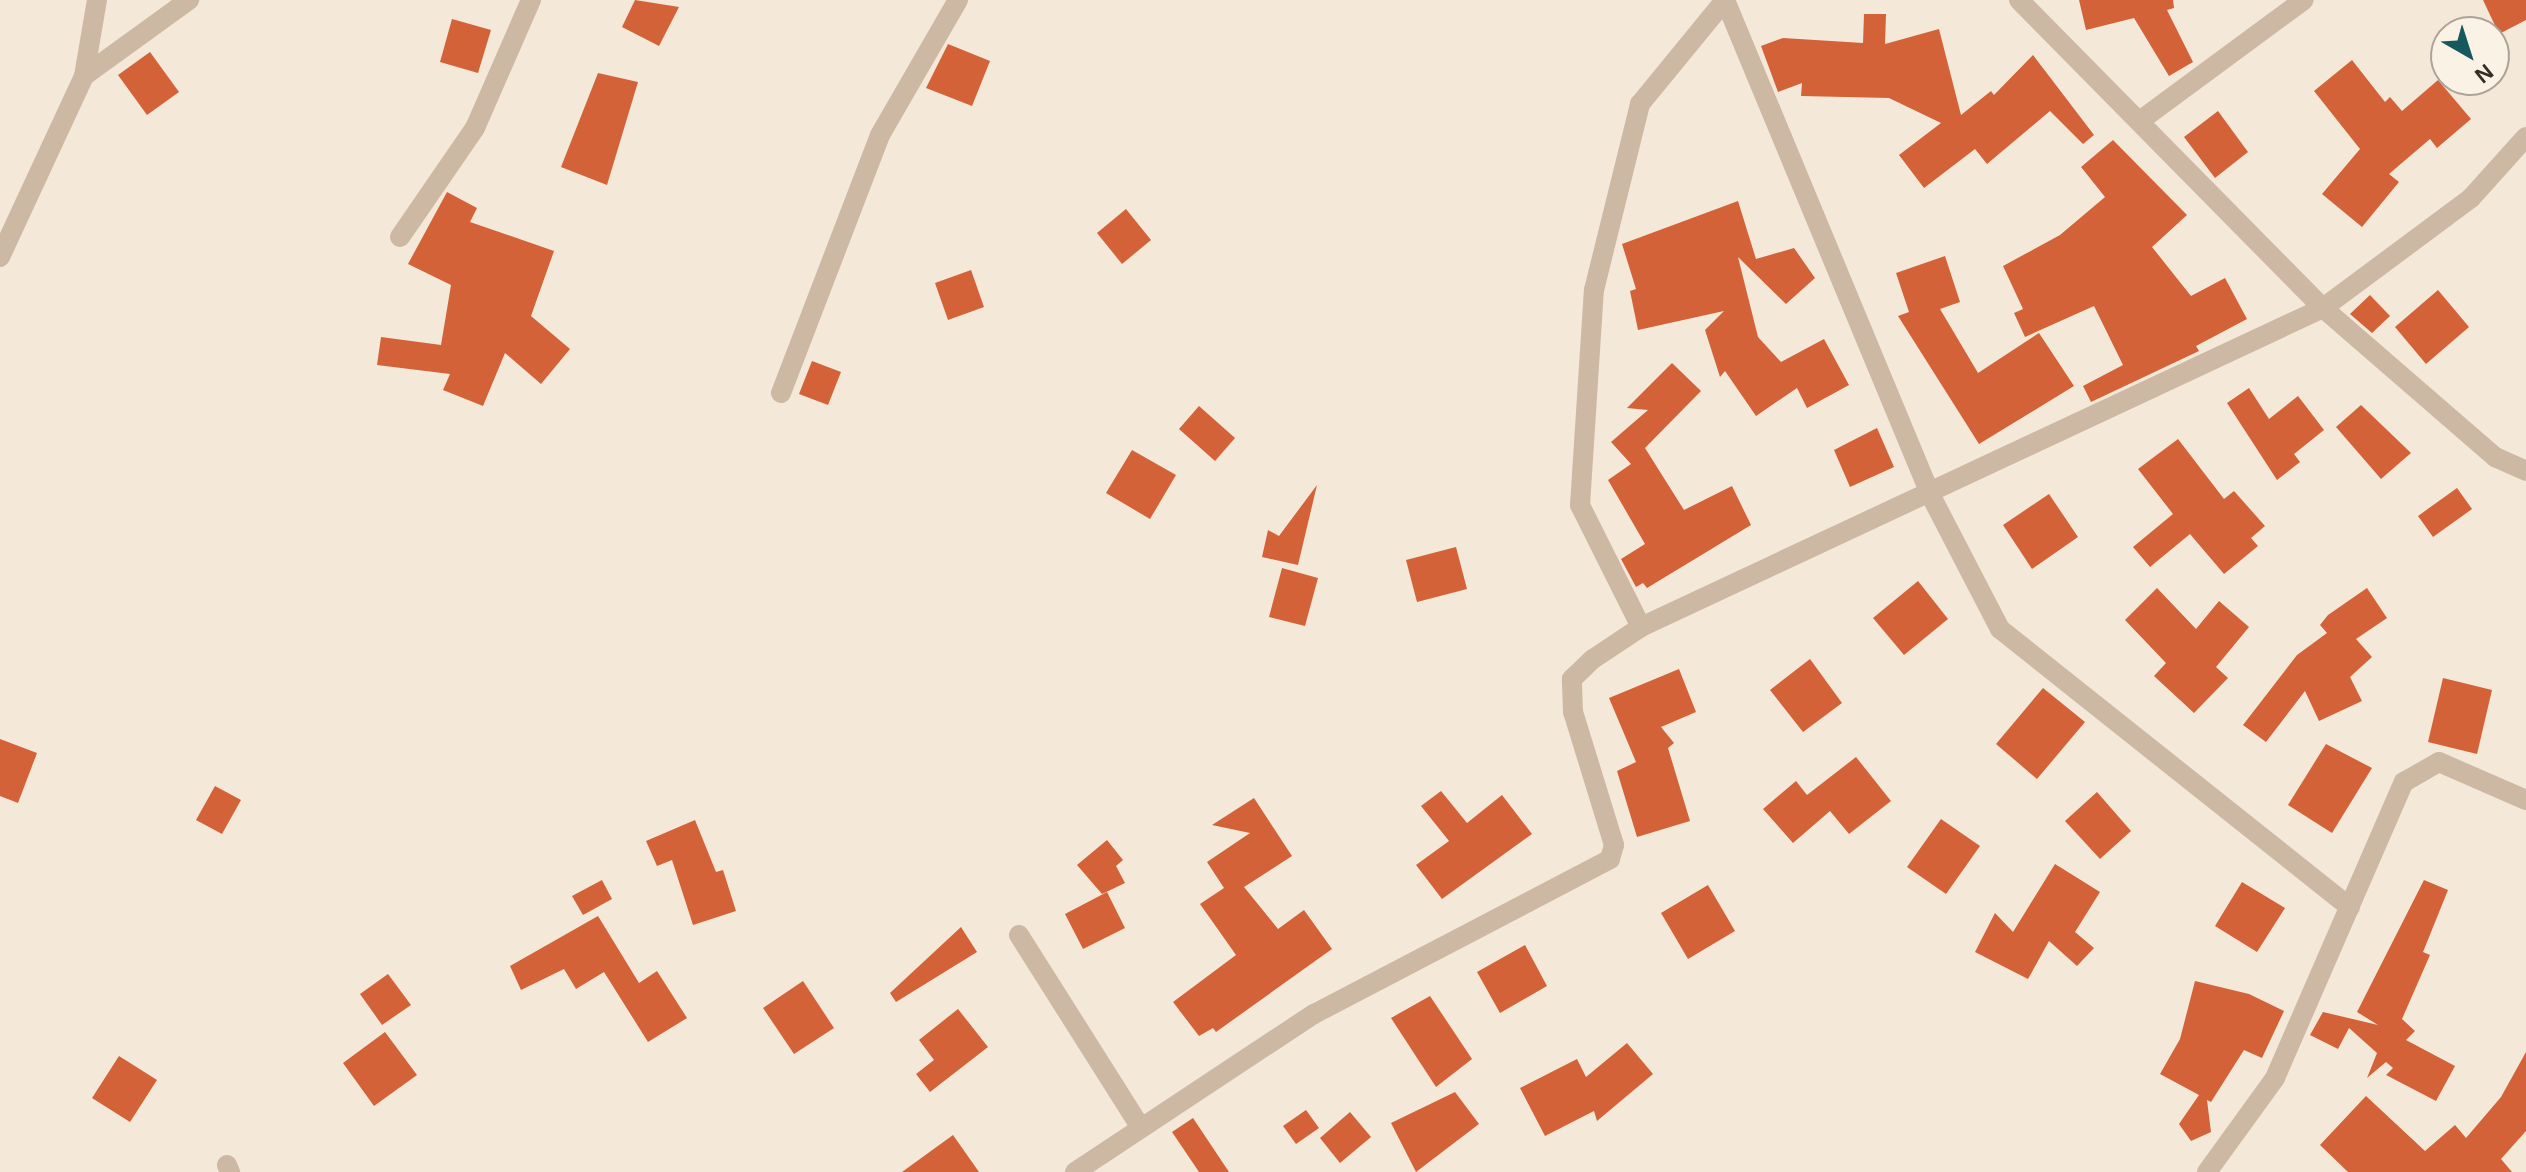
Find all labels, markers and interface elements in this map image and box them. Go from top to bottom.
north arrow [2430,16,2510,96]
text: N [2470,59,2498,88]

